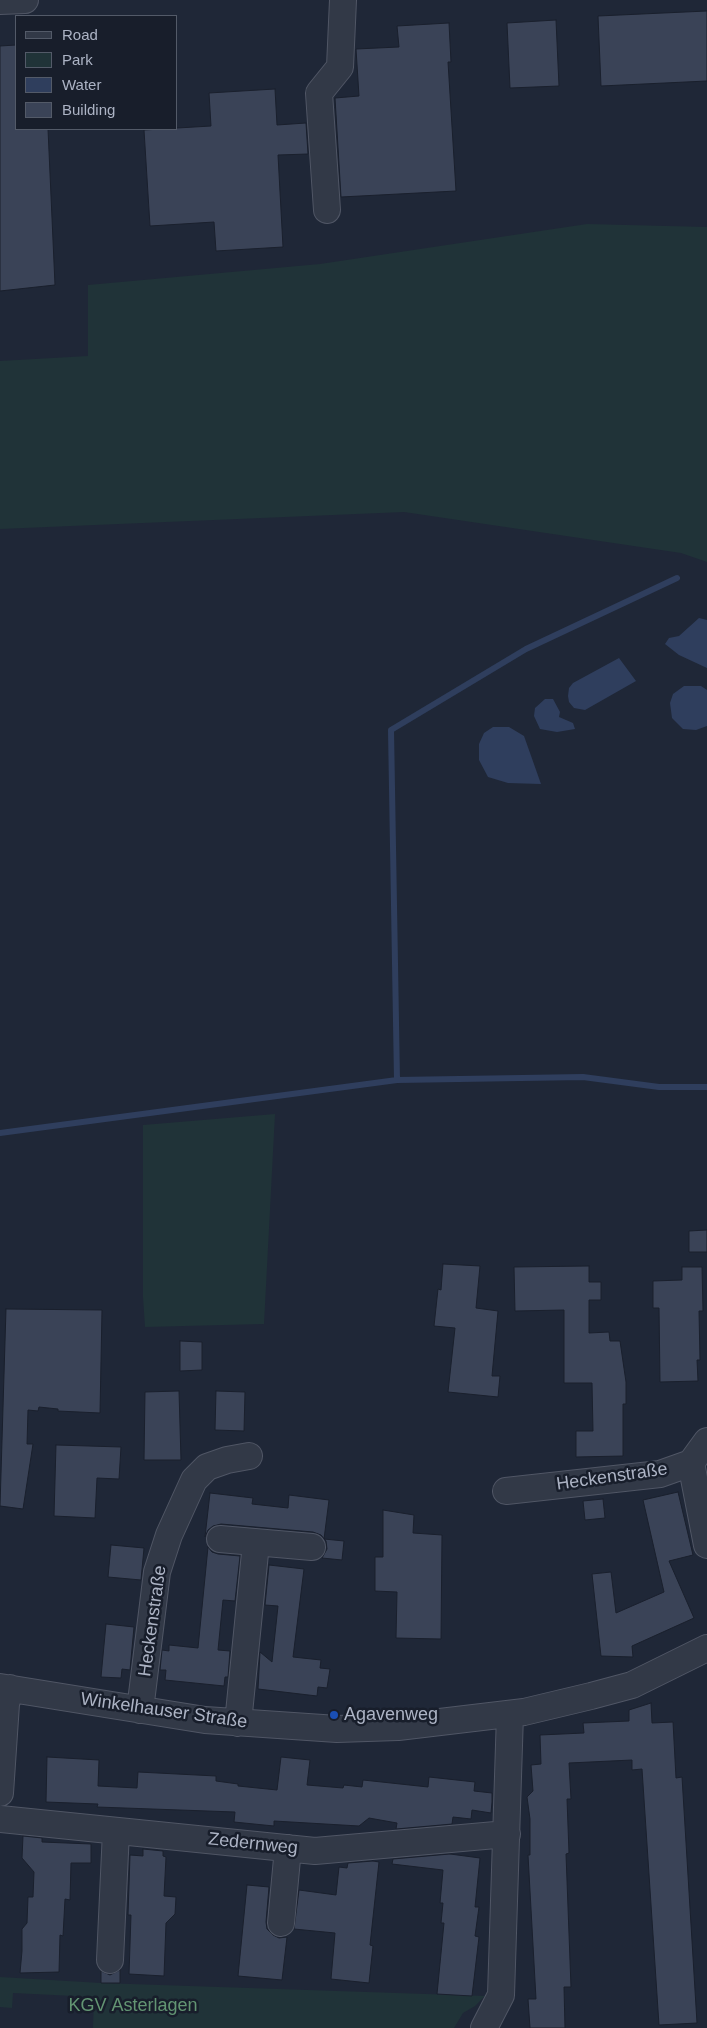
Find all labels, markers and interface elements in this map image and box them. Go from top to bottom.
legend [15,15,178,130]
text: Road [62,26,98,43]
text: Park [62,51,93,68]
text: Water [62,76,101,93]
text: Building [62,101,115,118]
street label: Heckenstraße [555,1459,669,1495]
street label: Heckenstraße [135,1564,171,1678]
street label: Winkelhauser Straße [79,1689,249,1733]
place label: Agavenweg [344,1704,438,1726]
marker: Agavenweg [328,1709,340,1721]
street label: Zedernweg [207,1829,299,1859]
park label: KGV Asterlagen [68,1995,198,2017]

